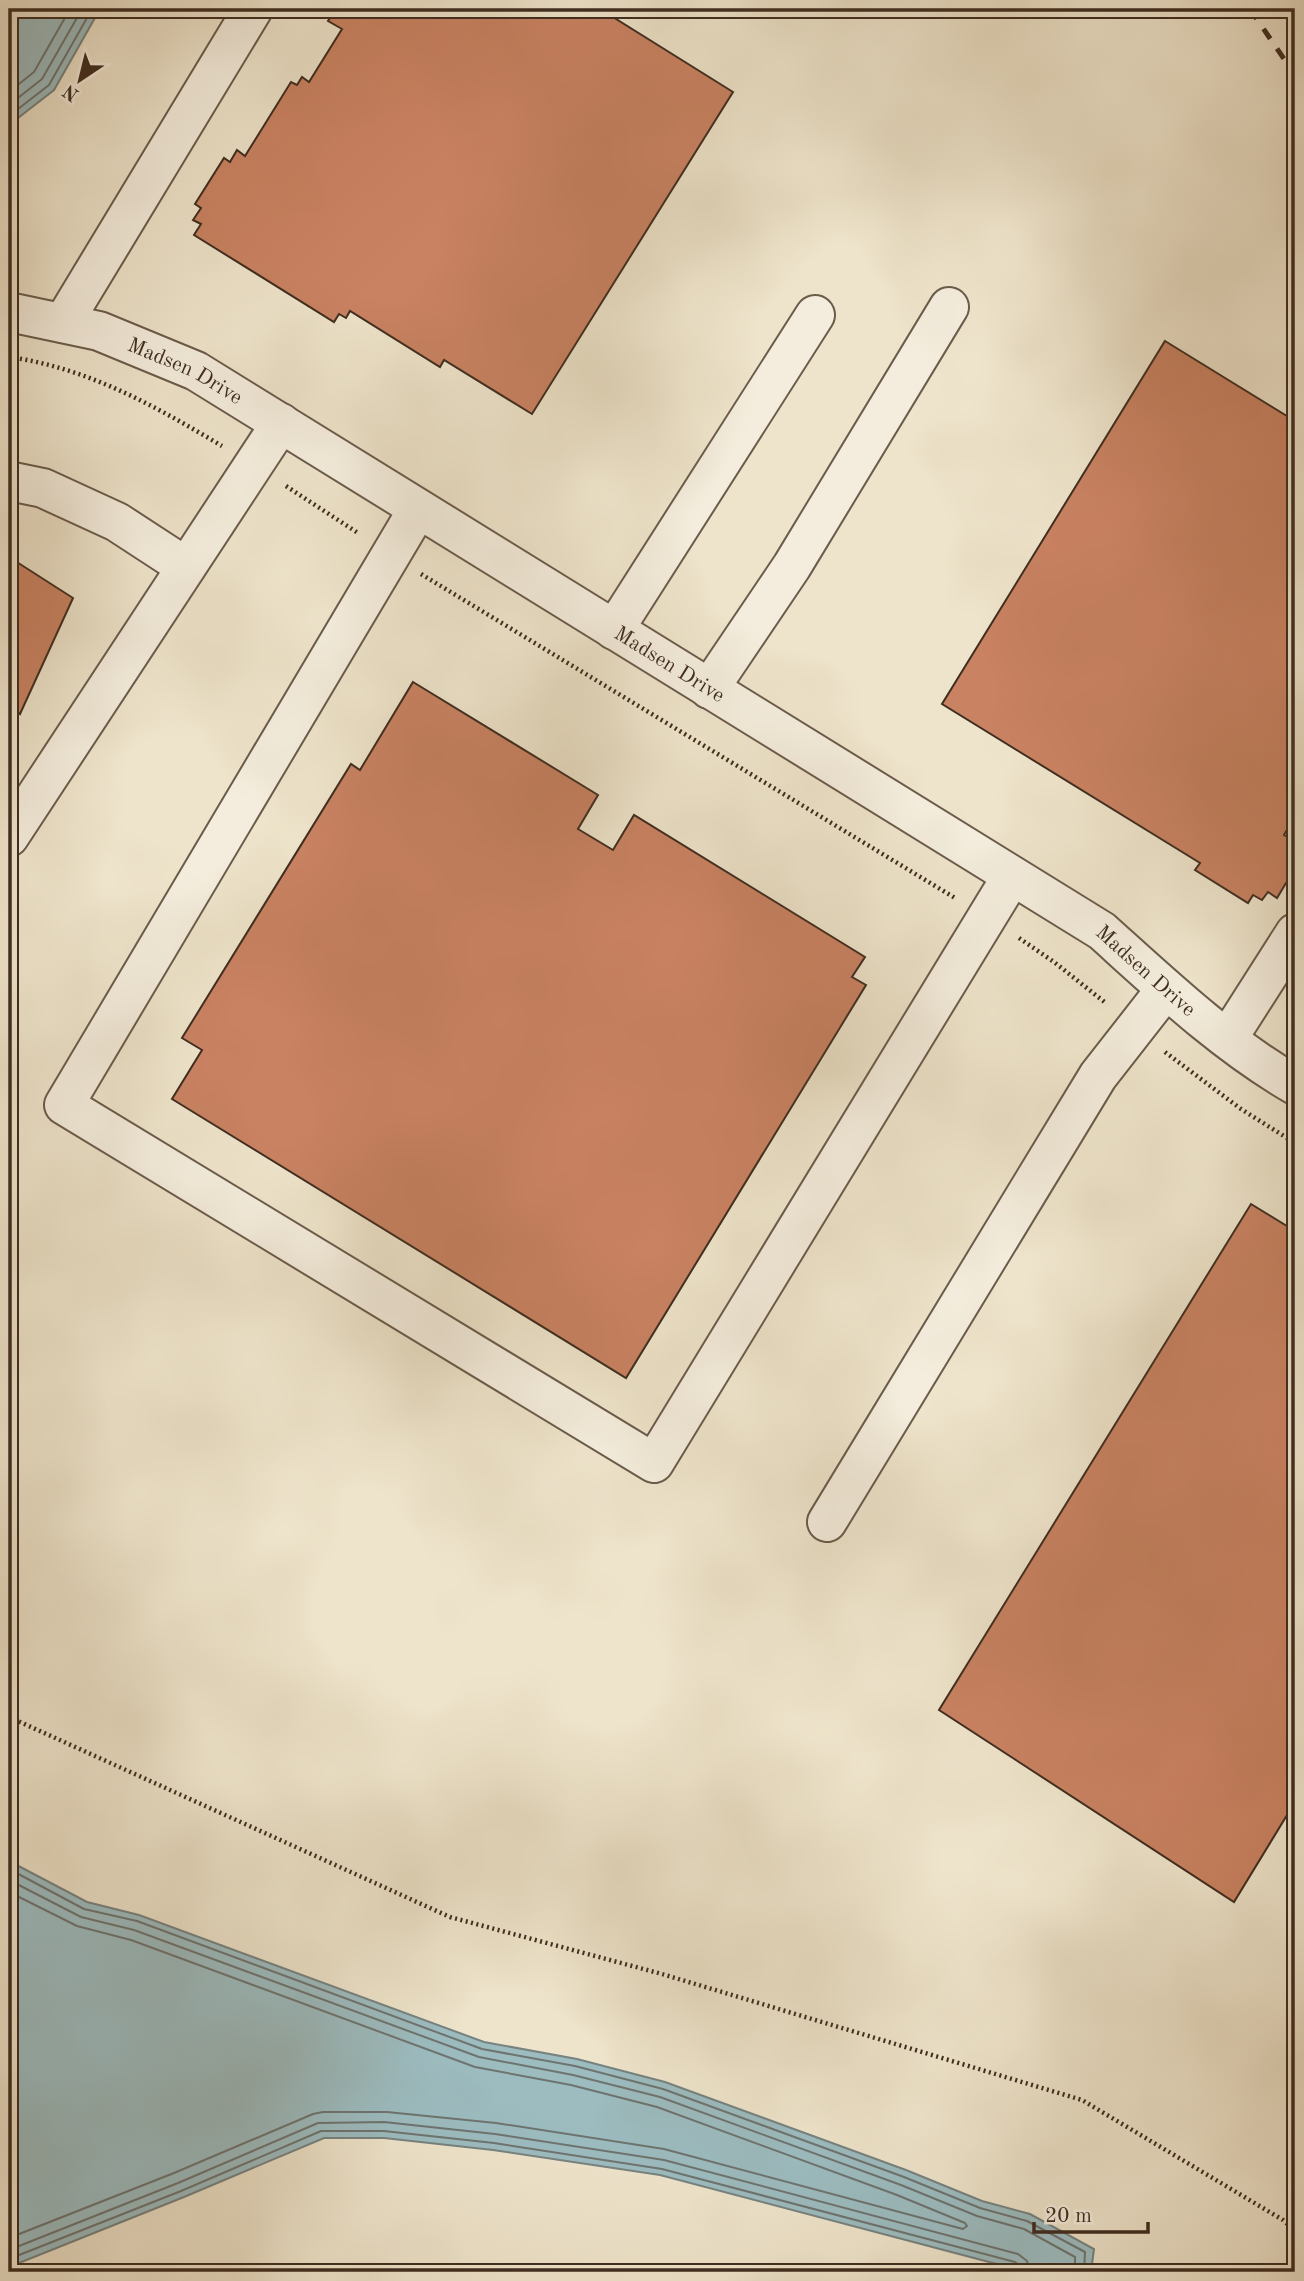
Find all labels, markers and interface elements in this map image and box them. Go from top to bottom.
north arrow [46,46,116,116]
text: N [60,80,83,104]
street label: Madsen Drive [124,335,246,409]
street label: Madsen Drive [610,623,728,707]
street label: Madsen Drive [1091,922,1199,1021]
scale bar [1034,2190,1148,2234]
text: 20 m [1045,2206,1092,2227]

